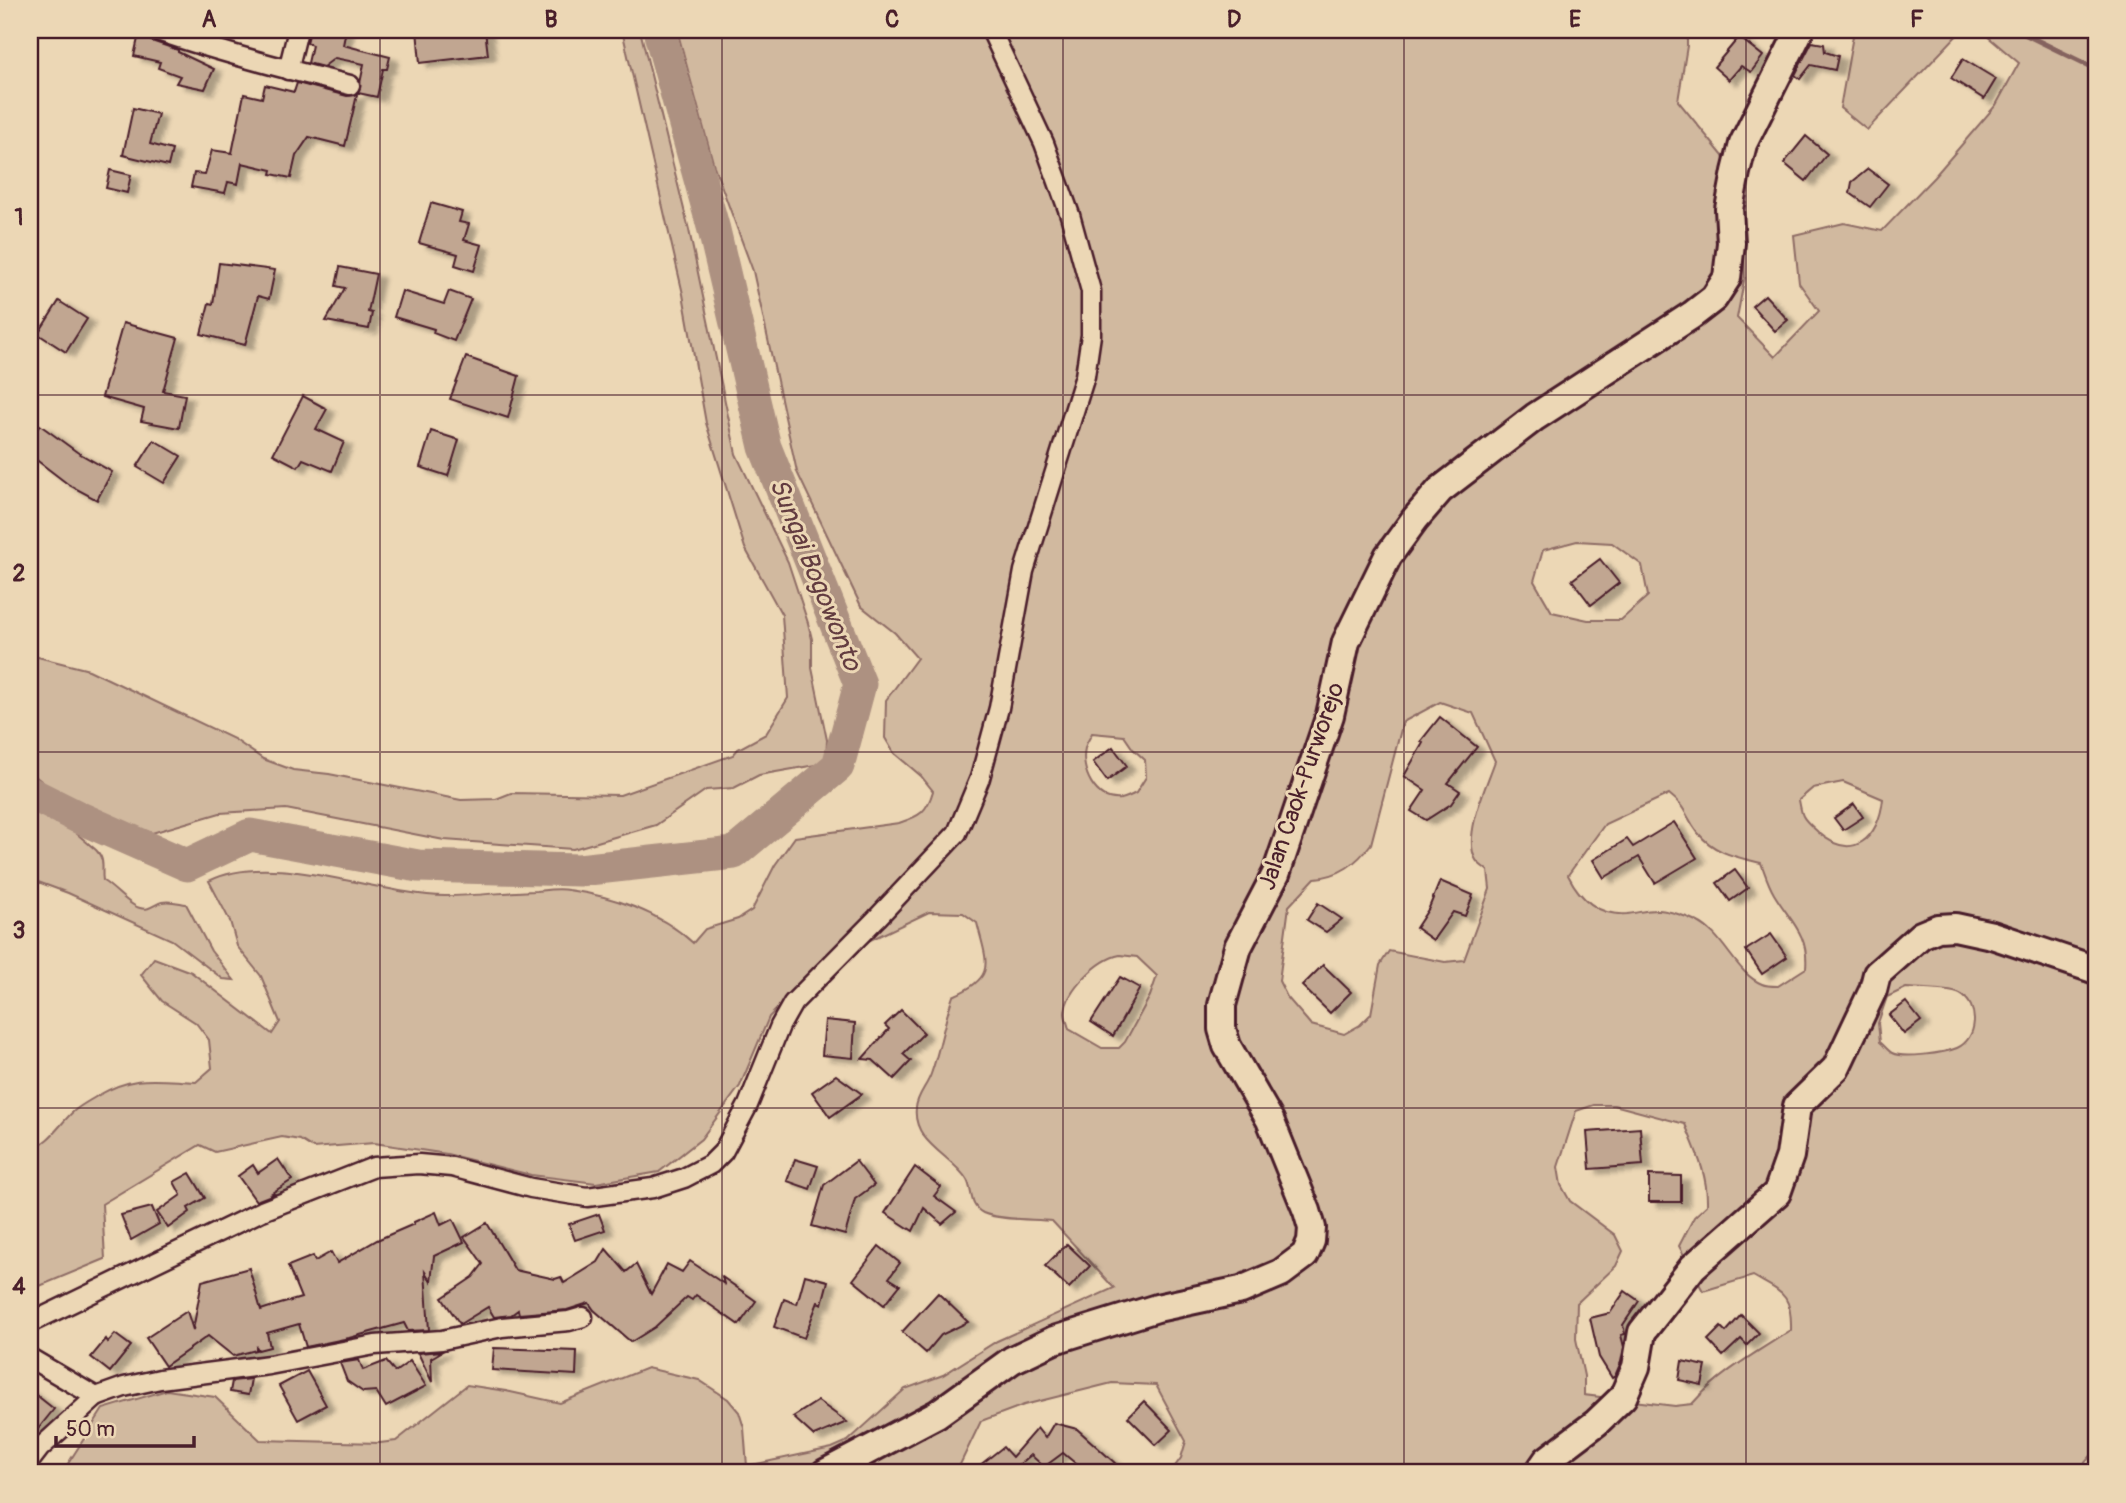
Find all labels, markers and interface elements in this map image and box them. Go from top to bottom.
text: A [202,5,217,34]
text: B [544,5,558,34]
text: C [885,5,899,34]
text: D [1227,5,1241,34]
text: E [1569,5,1581,34]
text: F [1910,5,1924,34]
text: 1 [15,203,24,232]
water label: Sungai Bogowonto [762,474,869,677]
text: 2 [13,559,26,588]
street label: Jalan Caok-Purworejo [1252,679,1351,894]
text: 3 [13,916,25,945]
text: 4 [12,1272,26,1301]
scale bar [56,1405,194,1449]
text: 50 m [66,1416,115,1443]

